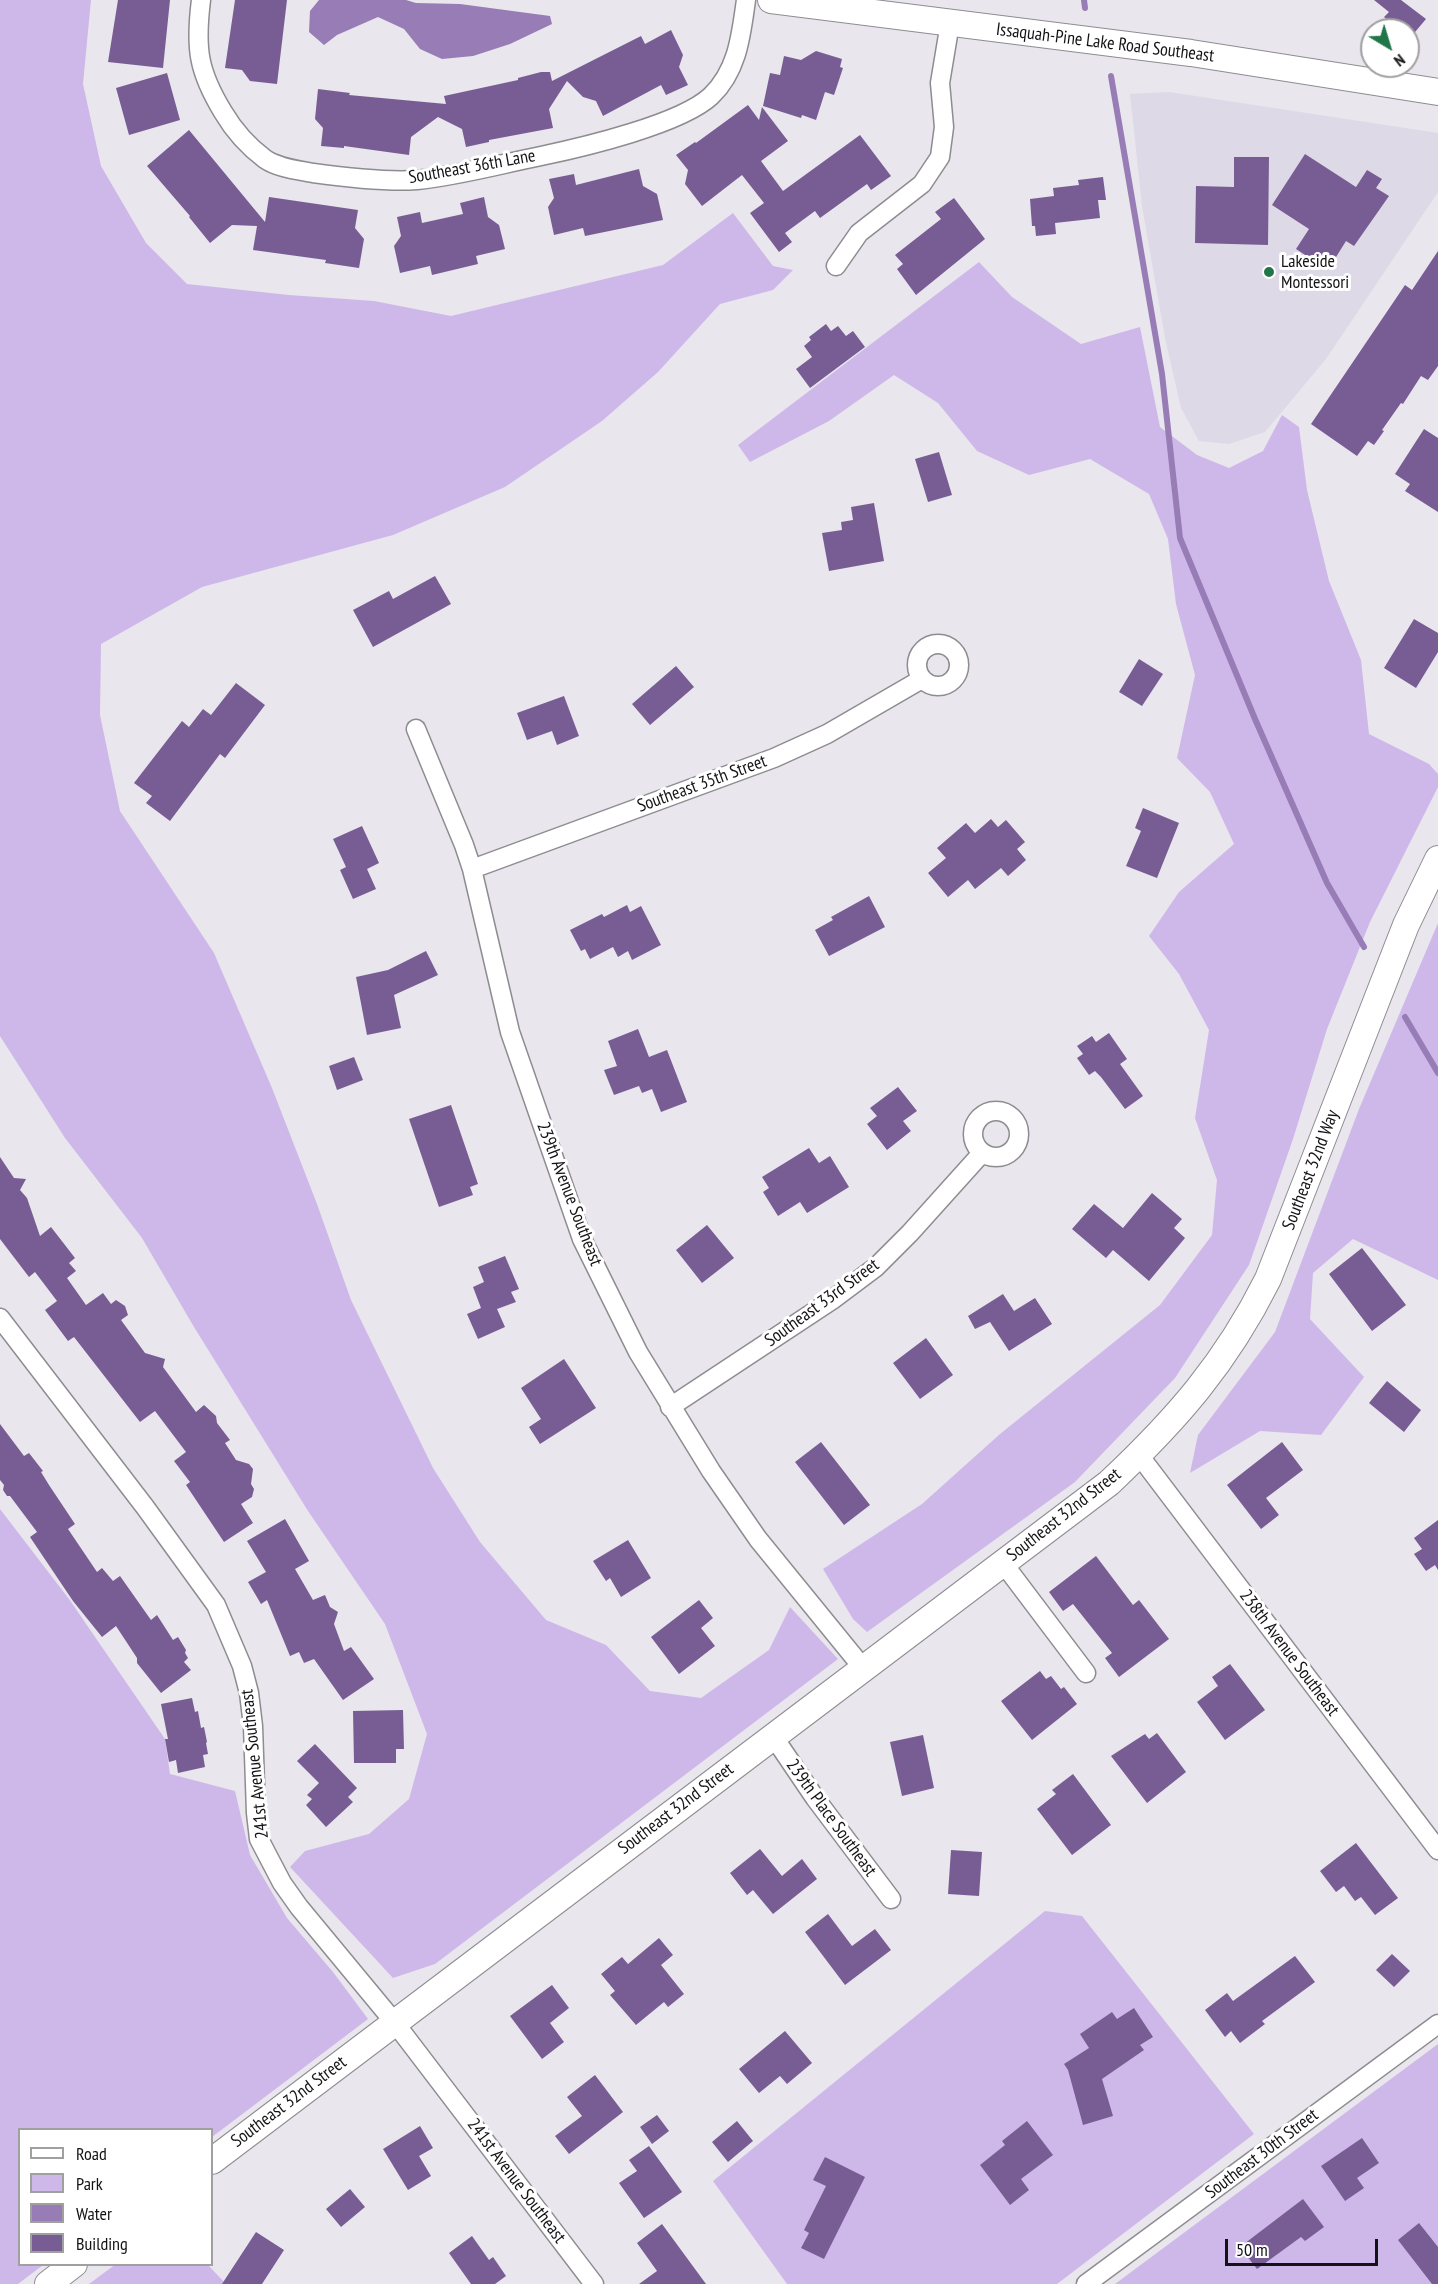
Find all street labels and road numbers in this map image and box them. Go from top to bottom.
street label: Issaquah-Pine Lake Road Southeast [995,19,1215,67]
street label: Southeast 36th Lane [407,145,537,189]
street label: Southeast 35th Street [635,751,769,817]
street label: Southeast 32nd Way [1278,1107,1344,1233]
street label: 239th Avenue Southeast [532,1119,606,1269]
street label: Southeast 33rd Street [761,1254,883,1352]
street label: Southeast 32nd Street [1003,1464,1125,1566]
street label: 238th Avenue Southeast [1235,1586,1343,1720]
street label: 241st Avenue Southeast [236,1688,274,1840]
street label: 239th Place Southeast [781,1755,881,1881]
street label: Southeast 32nd Street [614,1759,738,1859]
street label: Southeast 32nd Street [227,2052,351,2152]
street label: Southeast 30th Street [1201,2105,1323,2203]
street label: 241st Avenue Southeast [462,2114,570,2248]

